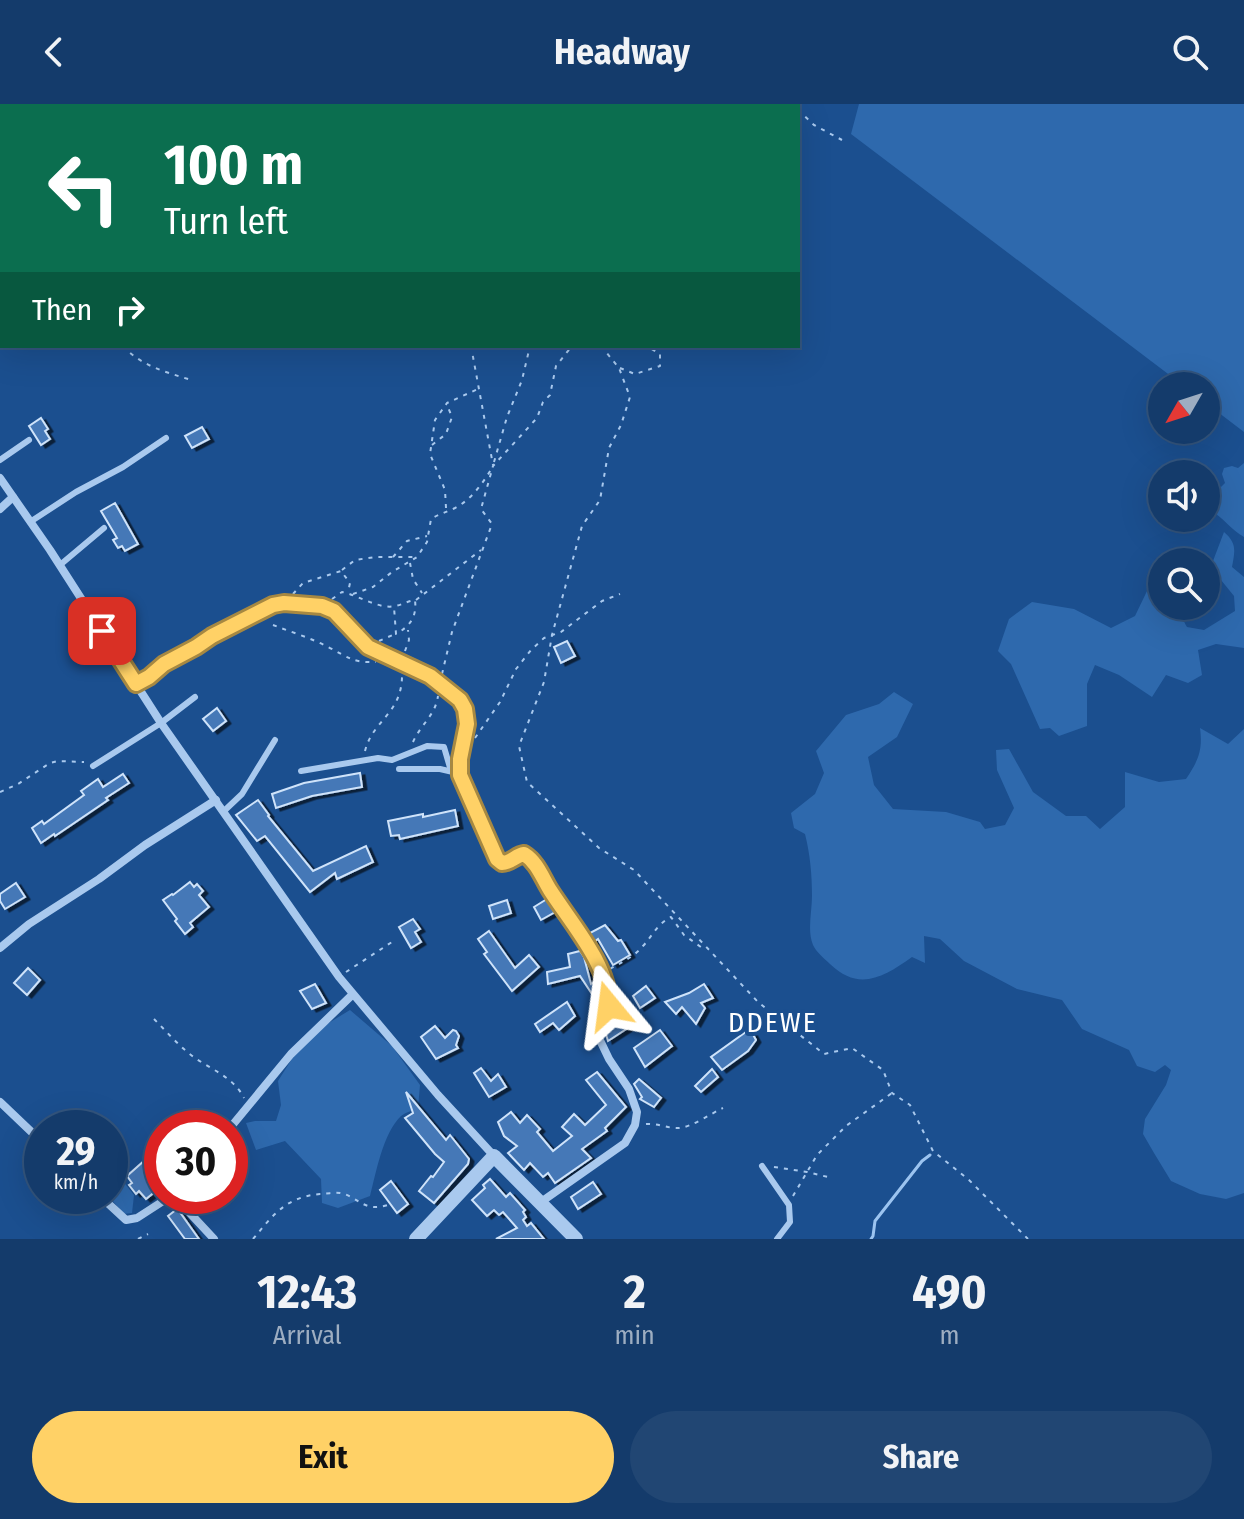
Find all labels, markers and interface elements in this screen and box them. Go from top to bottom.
icon: back [32,30,76,74]
text: Headway [554,30,690,74]
icon: search [1168,30,1212,74]
text: 100 m [164,132,303,199]
icon: left [32,136,136,240]
text: Turn left [164,200,288,244]
icon: right [108,288,152,332]
text: Then [32,292,92,328]
north arrow [1148,372,1220,444]
map controls [1148,372,1220,620]
button: sound [1148,460,1220,532]
button: search [1148,548,1220,620]
pin [68,597,136,665]
icon: arrive [80,609,124,653]
position arrow [567,964,651,1048]
district label: DDEWE [728,1006,818,1039]
speed limit sign: 30 [144,1110,248,1214]
text: 29 [56,1128,95,1176]
text: km/h [54,1170,98,1194]
text: 12:43 [257,1263,357,1321]
text: 2 [624,1263,646,1321]
text: 490 [912,1263,987,1321]
text: Arrival [273,1320,342,1351]
text: min [615,1320,655,1351]
text: m [939,1320,959,1351]
button: Exit [32,1411,614,1503]
button: Share [630,1411,1212,1503]

